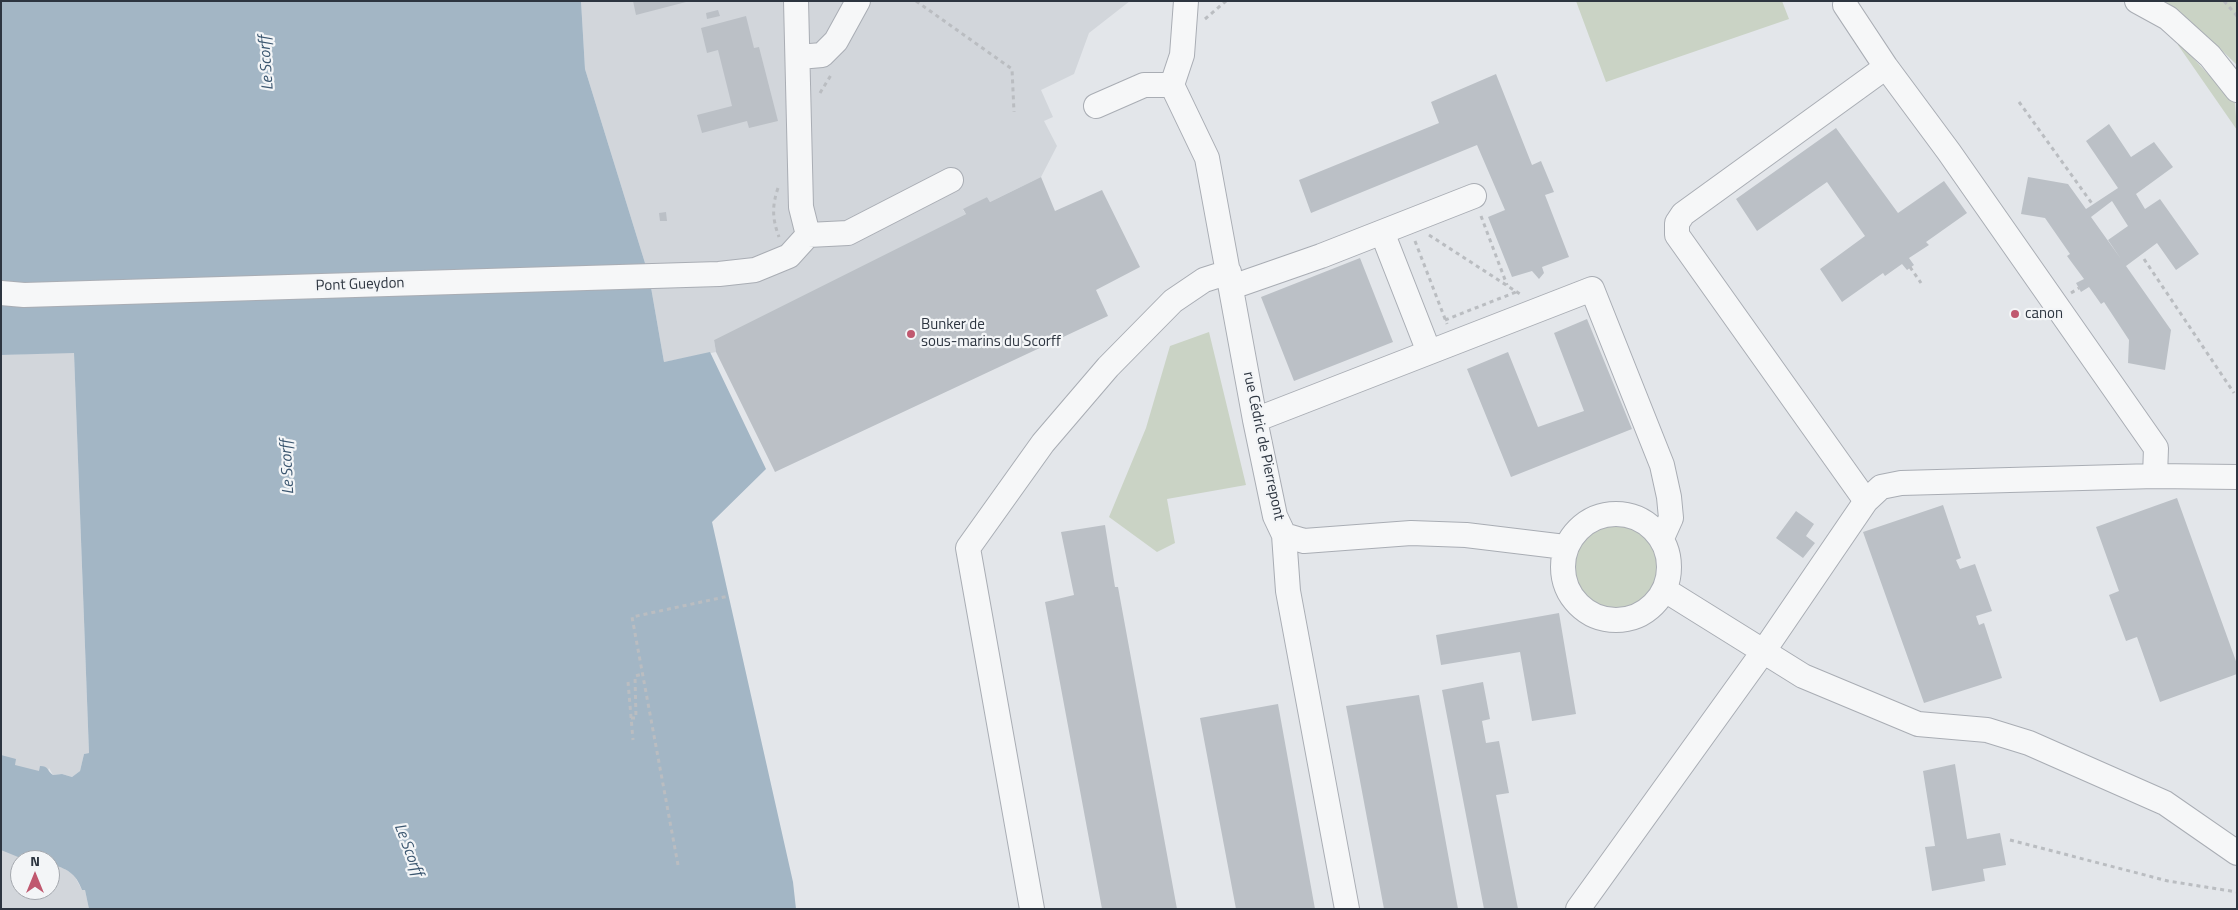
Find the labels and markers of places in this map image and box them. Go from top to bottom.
place label: canon [2025,305,2063,323]
marker: canon [2009,308,2021,320]
place label: Bunker de sous-marins du Scorff [921,316,1061,351]
marker: Bunker de sous-marins du Scorff [905,328,917,340]

